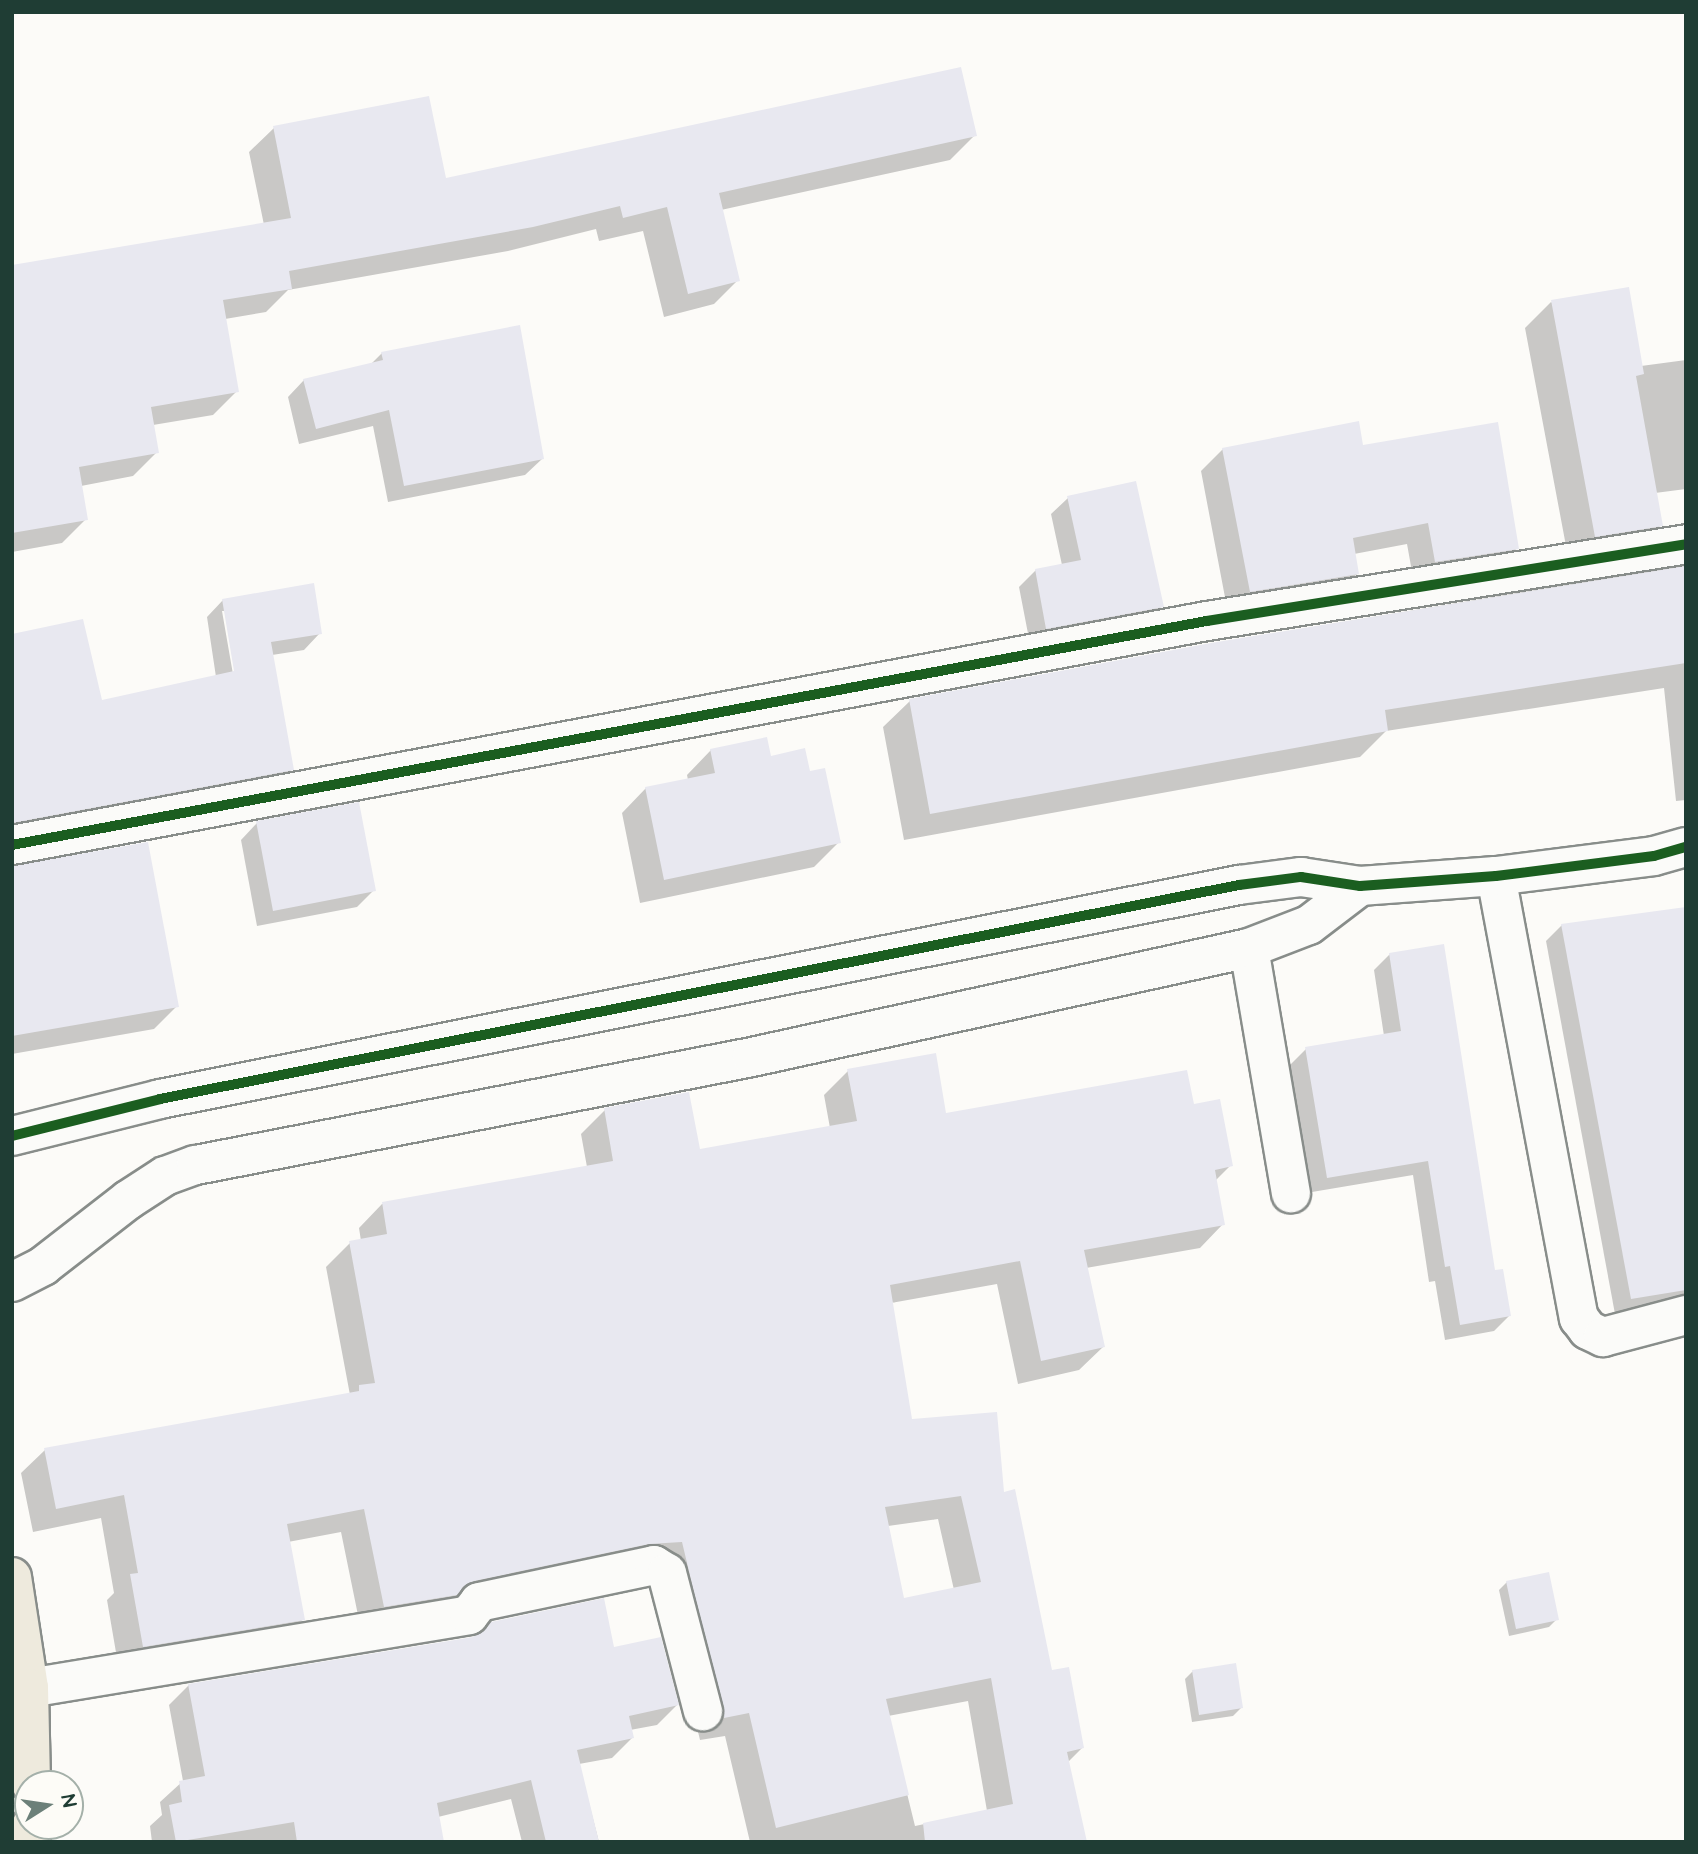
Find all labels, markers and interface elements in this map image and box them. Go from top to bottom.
north arrow [14,1770,84,1840]
text: N [54,1792,83,1810]

